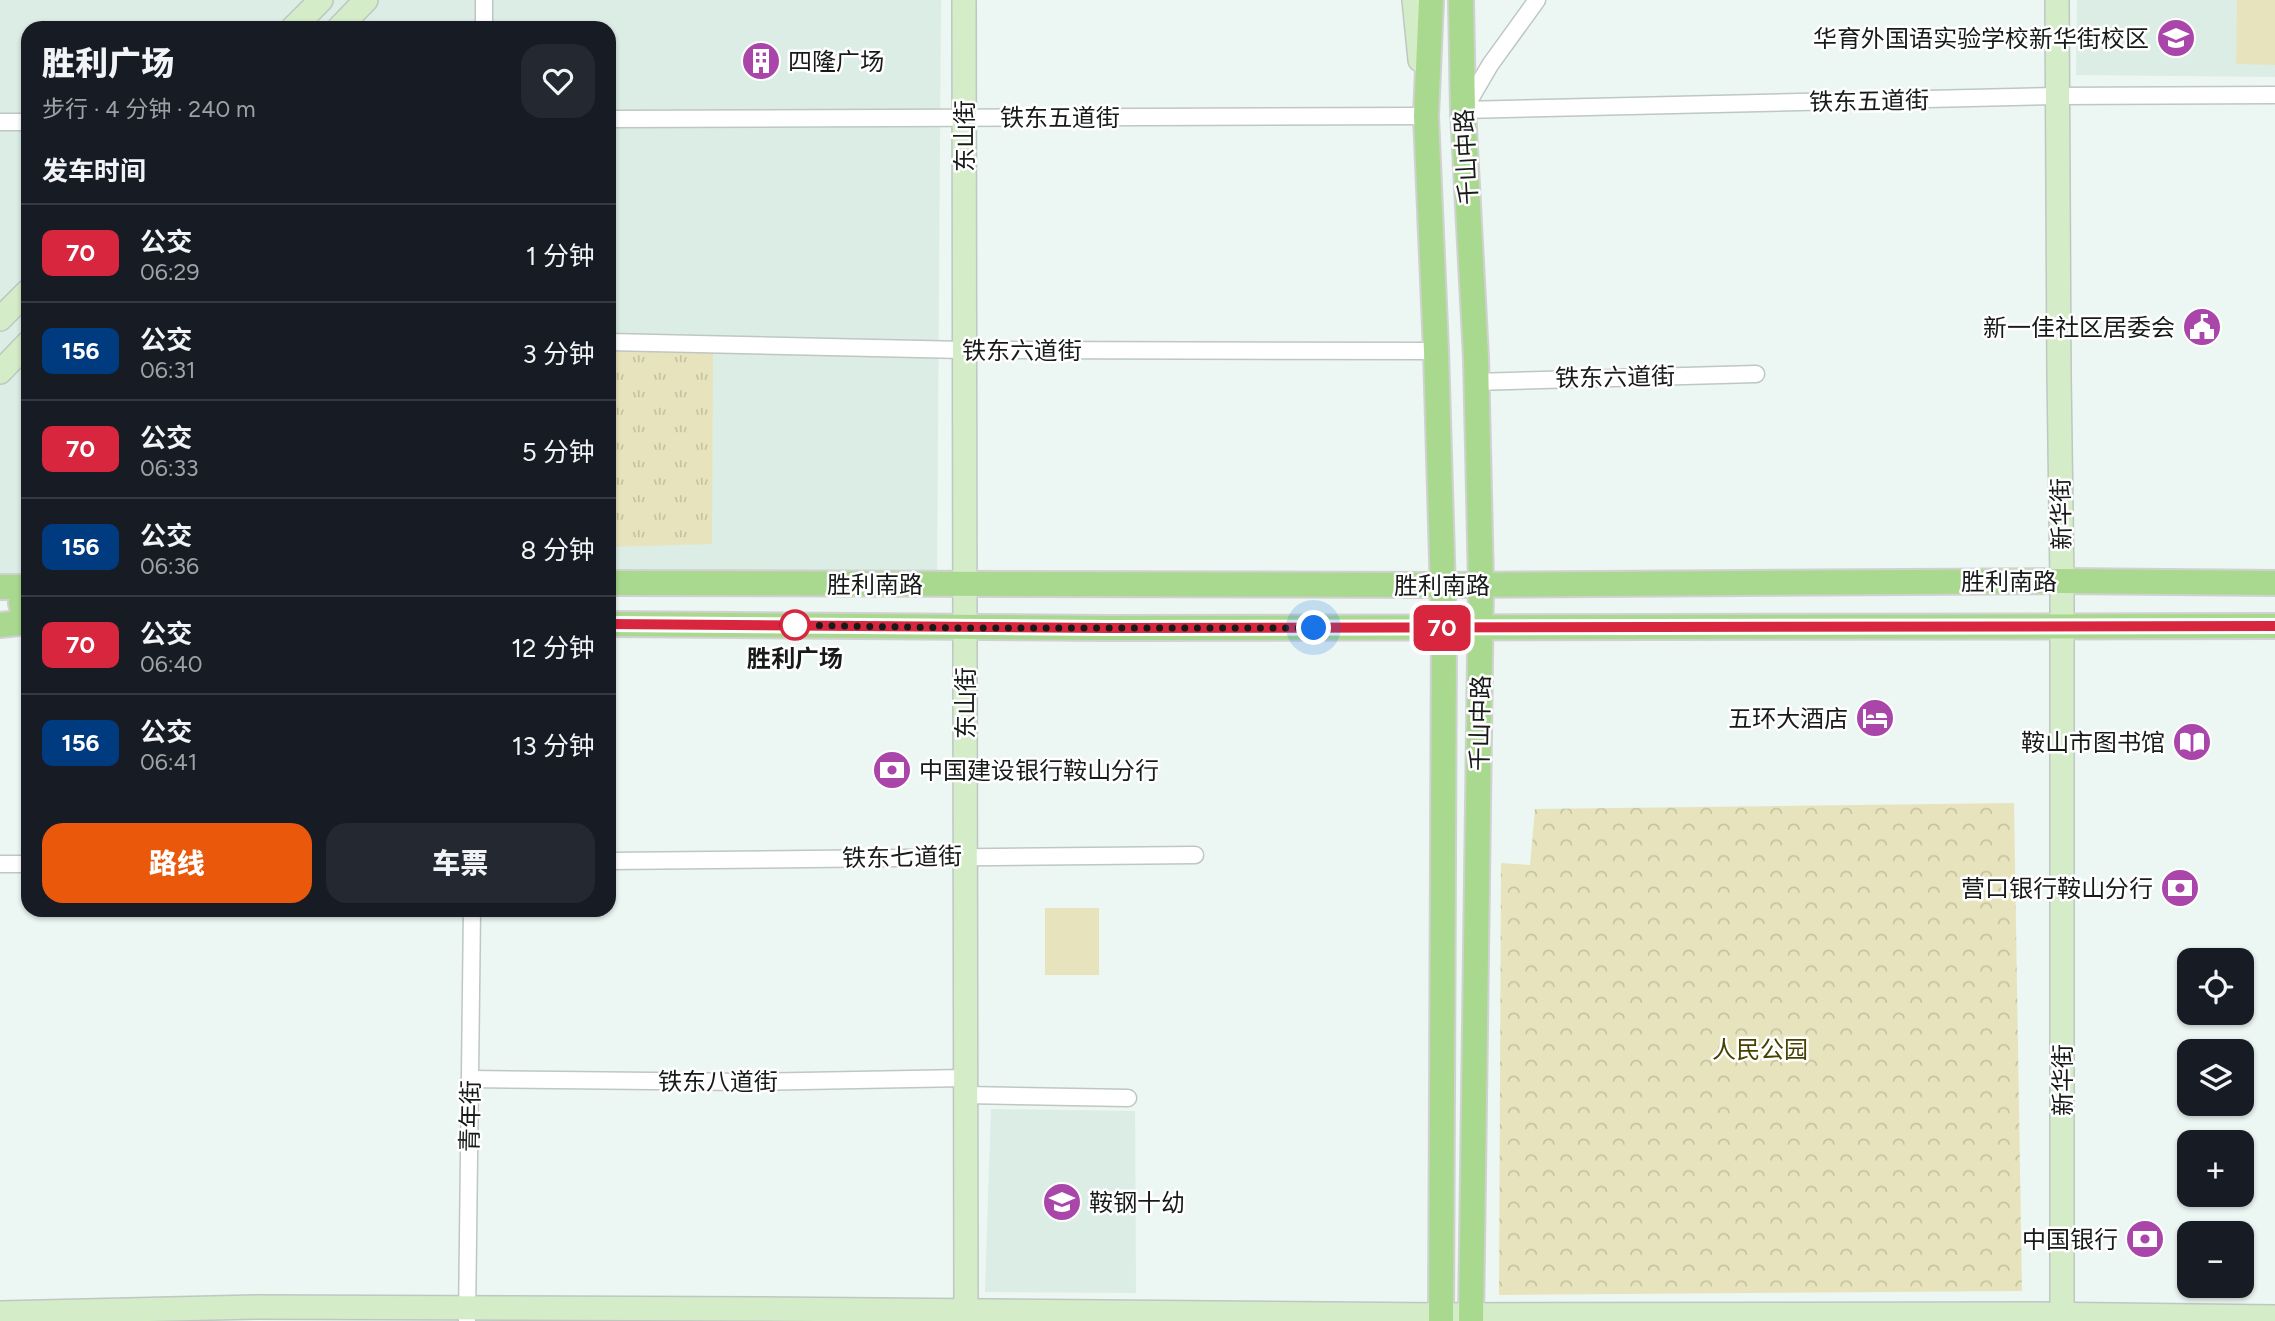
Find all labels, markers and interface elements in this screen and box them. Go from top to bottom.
school or university icon: 华育外国语实验学校新华街校区 [2155,17,2197,59]
place label: 华育外国语实验学校新华街校区 [1813,24,2149,53]
building icon: 四隆广场 [740,40,782,82]
text: 胜利广场 [42,44,174,83]
button: heart [521,44,595,118]
place label: 四隆广场 [788,47,884,76]
street label: 铁东五道街 [1809,85,1929,117]
text: 步行 · 4 分钟 · 240 m [42,95,256,123]
street label: 东山街 [950,100,979,172]
street label: 铁东五道街 [1000,103,1120,132]
street label: 千山中路 [1449,108,1483,206]
text: 发车时间 [42,155,146,187]
text: 公交 [140,226,192,258]
text: 70 [66,238,95,267]
text: 1 分钟 [526,240,595,272]
text: 06:29 [140,258,199,286]
public building icon: 新一佳社区居委会 [2181,306,2223,348]
place label: 新一佳社区居委会 [1983,313,2175,342]
text: 公交 [140,324,192,356]
text: 156 [62,336,100,365]
street label: 铁东六道街 [962,336,1082,365]
text: 3 分钟 [522,338,595,370]
text: 06:31 [140,356,196,384]
street label: 铁东六道街 [1555,361,1675,393]
text: 公交 [140,422,192,454]
text: 70 [66,434,95,463]
text: 5 分钟 [522,436,595,468]
text: 06:33 [140,454,199,482]
street label: 新华街 [2046,478,2076,550]
text: 公交 [140,520,192,552]
text: 156 [62,532,100,561]
text: 8 分钟 [521,534,595,566]
text: 06:36 [140,552,199,580]
street label: 胜利南路 [1961,567,2057,596]
street label: 胜利南路 [827,570,923,599]
street label: 胜利南路 [1394,571,1490,600]
line badge: 70 [1410,605,1474,651]
marker: 胜利广场 [780,610,810,640]
your location [1296,610,1331,645]
text: 70 [1428,613,1456,642]
text: 公交 [140,618,192,650]
text: 70 [66,630,95,659]
text: 12 分钟 [511,632,595,664]
place label: 胜利广场 [747,644,843,673]
text: 06:40 [140,650,203,678]
street label: 东山街 [951,667,980,739]
street label: 千山中路 [1465,675,1495,771]
hotel icon: 五环大酒店 [1854,697,1896,739]
place label: 五环大酒店 [1728,704,1848,733]
text: 公交 [140,716,192,748]
library icon: 鞍山市图书馆 [2171,721,2213,763]
text: 156 [62,728,100,757]
place label: 鞍山市图书馆 [2021,728,2165,757]
text: 13 分钟 [512,730,595,762]
text: 06:41 [140,748,197,776]
bank icon: 中国建设银行鞍山分行 [871,749,913,791]
place label: 中国建设银行鞍山分行 [919,756,1159,785]
button: 路线 [42,823,312,903]
button: 车票 [326,823,595,903]
street label: 铁东七道街 [842,841,962,873]
bank icon: 营口银行鞍山分行 [2159,867,2201,909]
place label: 营口银行鞍山分行 [1961,874,2153,903]
map controls [2177,948,2254,1298]
button: locate [2177,948,2254,1025]
park label: 人民公园 [1712,1035,1808,1064]
button: layers [2177,1039,2254,1116]
street label: 新华街 [2048,1044,2077,1116]
street label: 铁东八道街 [658,1067,778,1096]
street label: 青年街 [455,1080,485,1152]
button: + [2177,1130,2254,1207]
school or university icon: 鞍钢十幼 [1041,1181,1083,1223]
place label: 鞍钢十幼 [1089,1188,1185,1217]
bank icon: 中国银行 [2124,1218,2166,1260]
button: − [2177,1221,2254,1298]
place label: 中国银行 [2022,1225,2118,1254]

